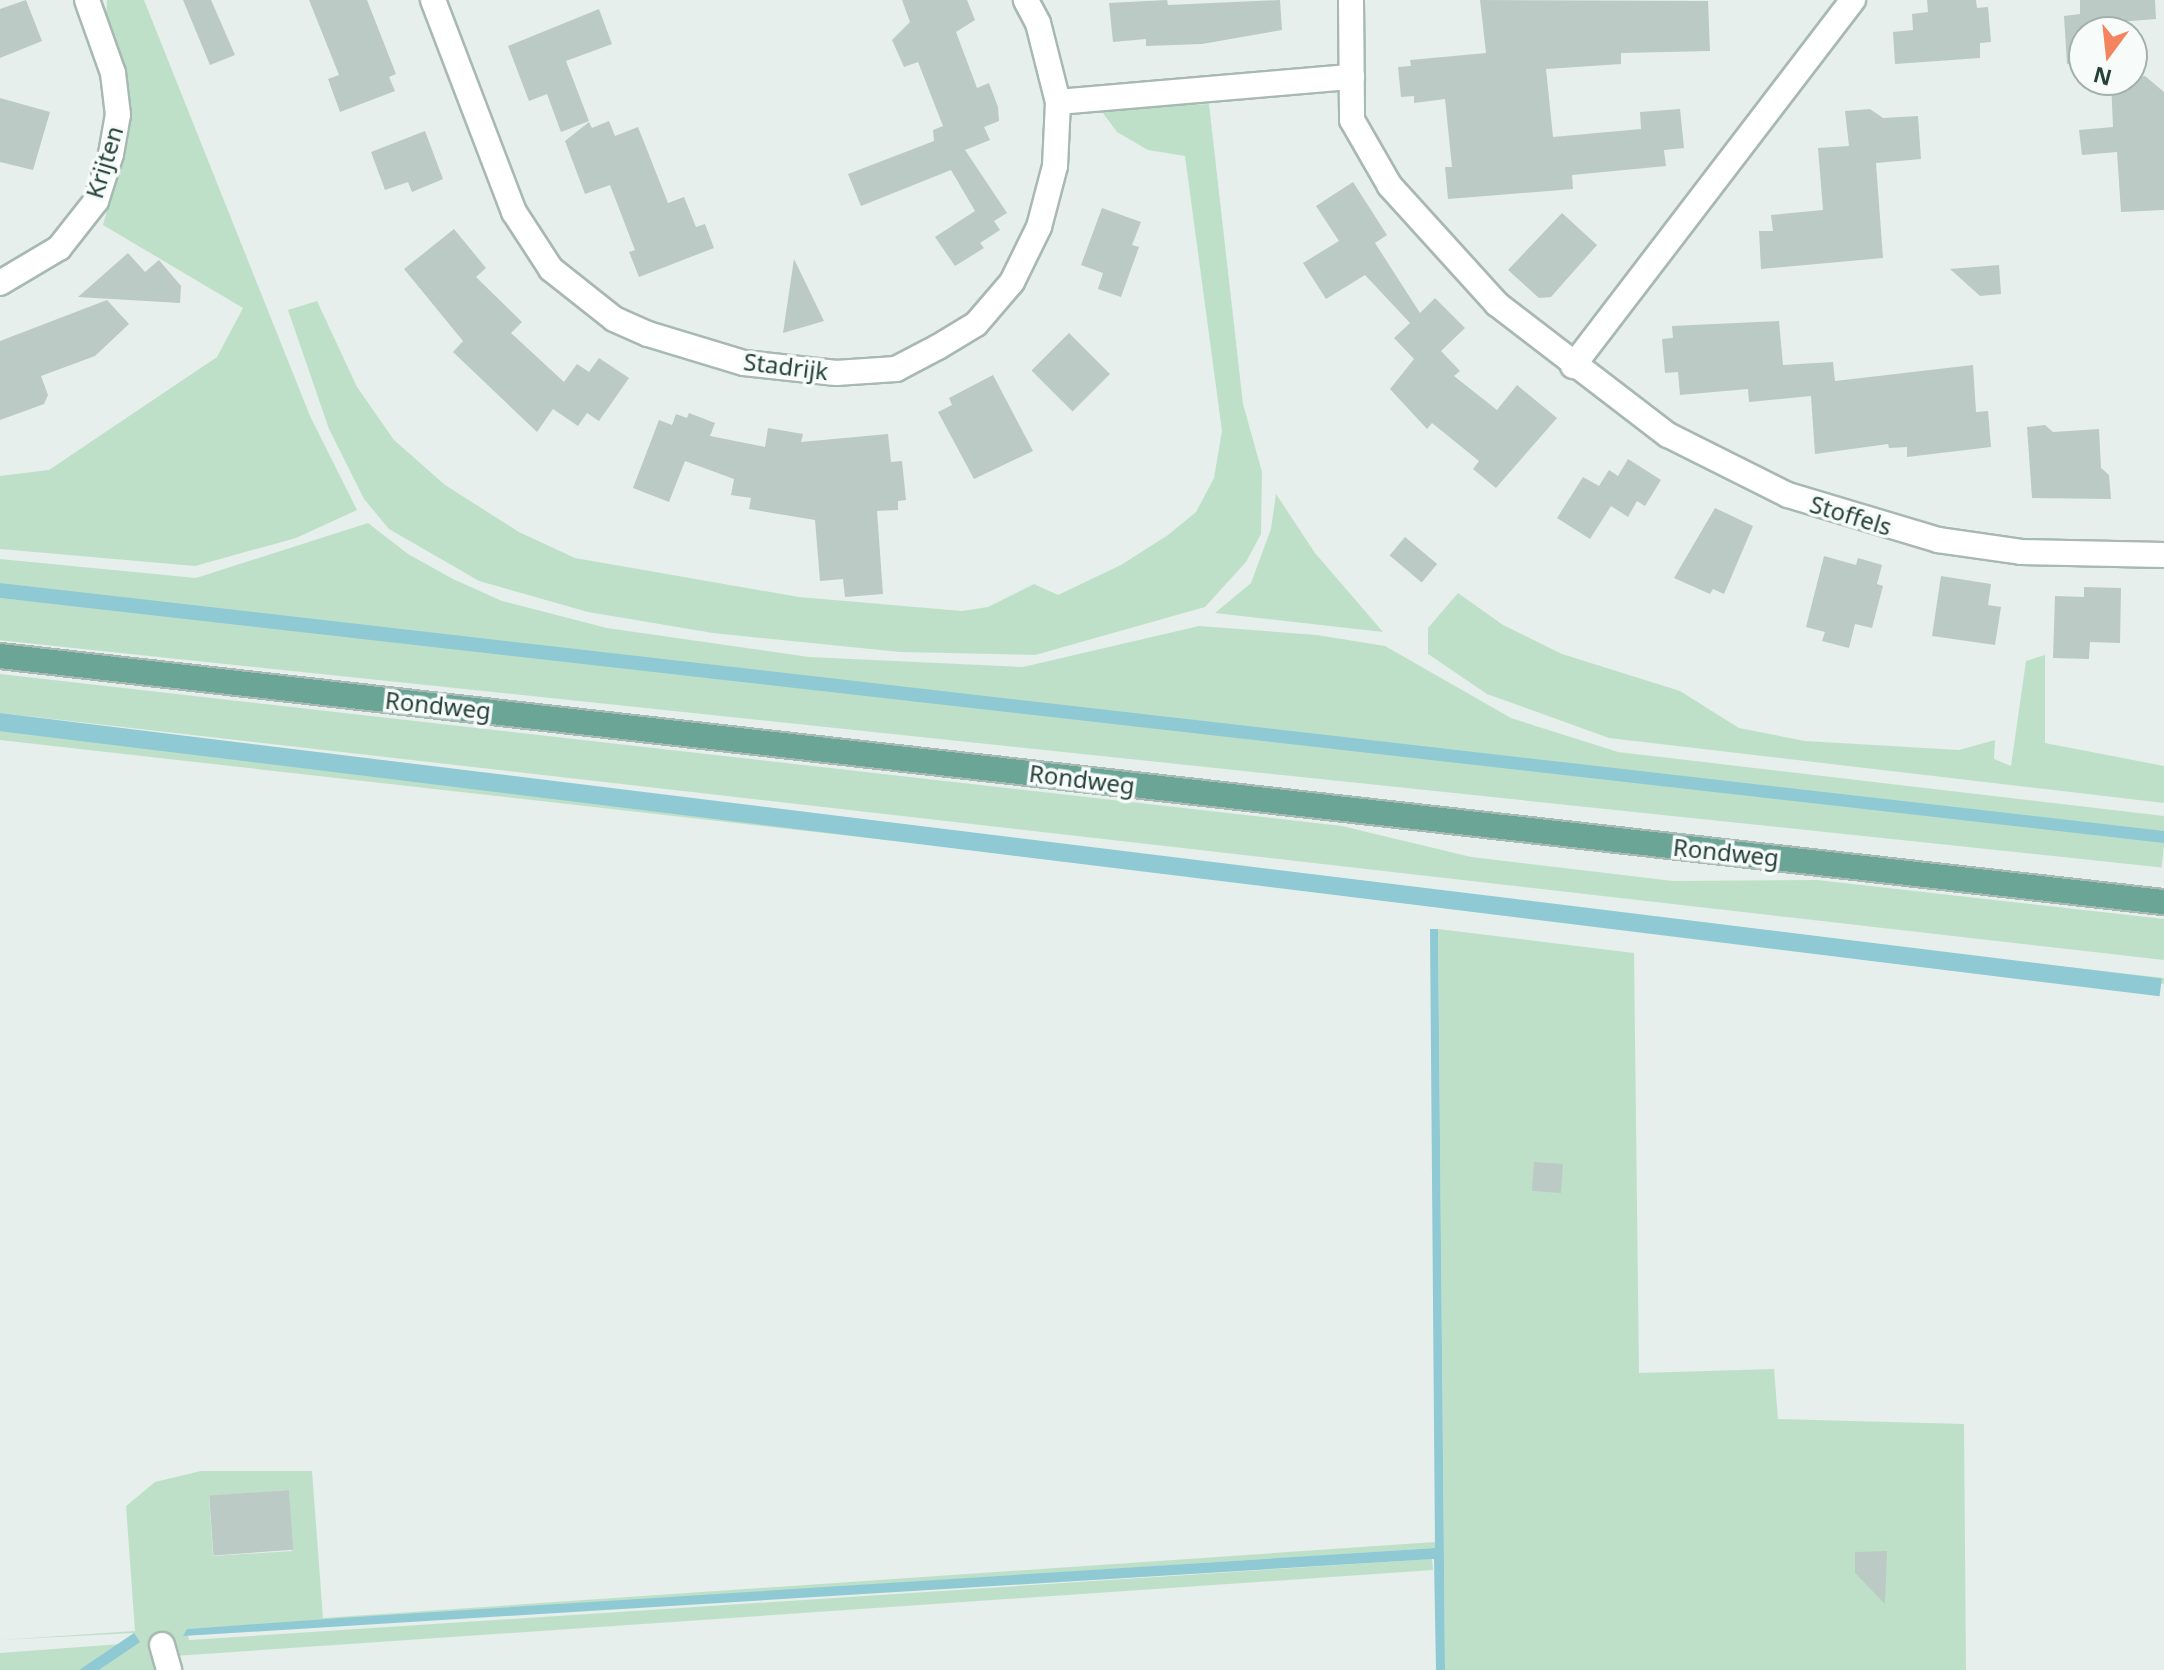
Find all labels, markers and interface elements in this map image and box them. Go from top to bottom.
north arrow [2068,16,2148,96]
text: N [2090,60,2115,94]
street label: Krijten [79,122,129,202]
street label: Stadrijk [742,347,830,385]
street label: Stoffels [1807,489,1895,541]
street label: Rondweg [384,685,492,725]
street label: Rondweg [1028,758,1136,800]
street label: Rondweg [1672,832,1780,872]

